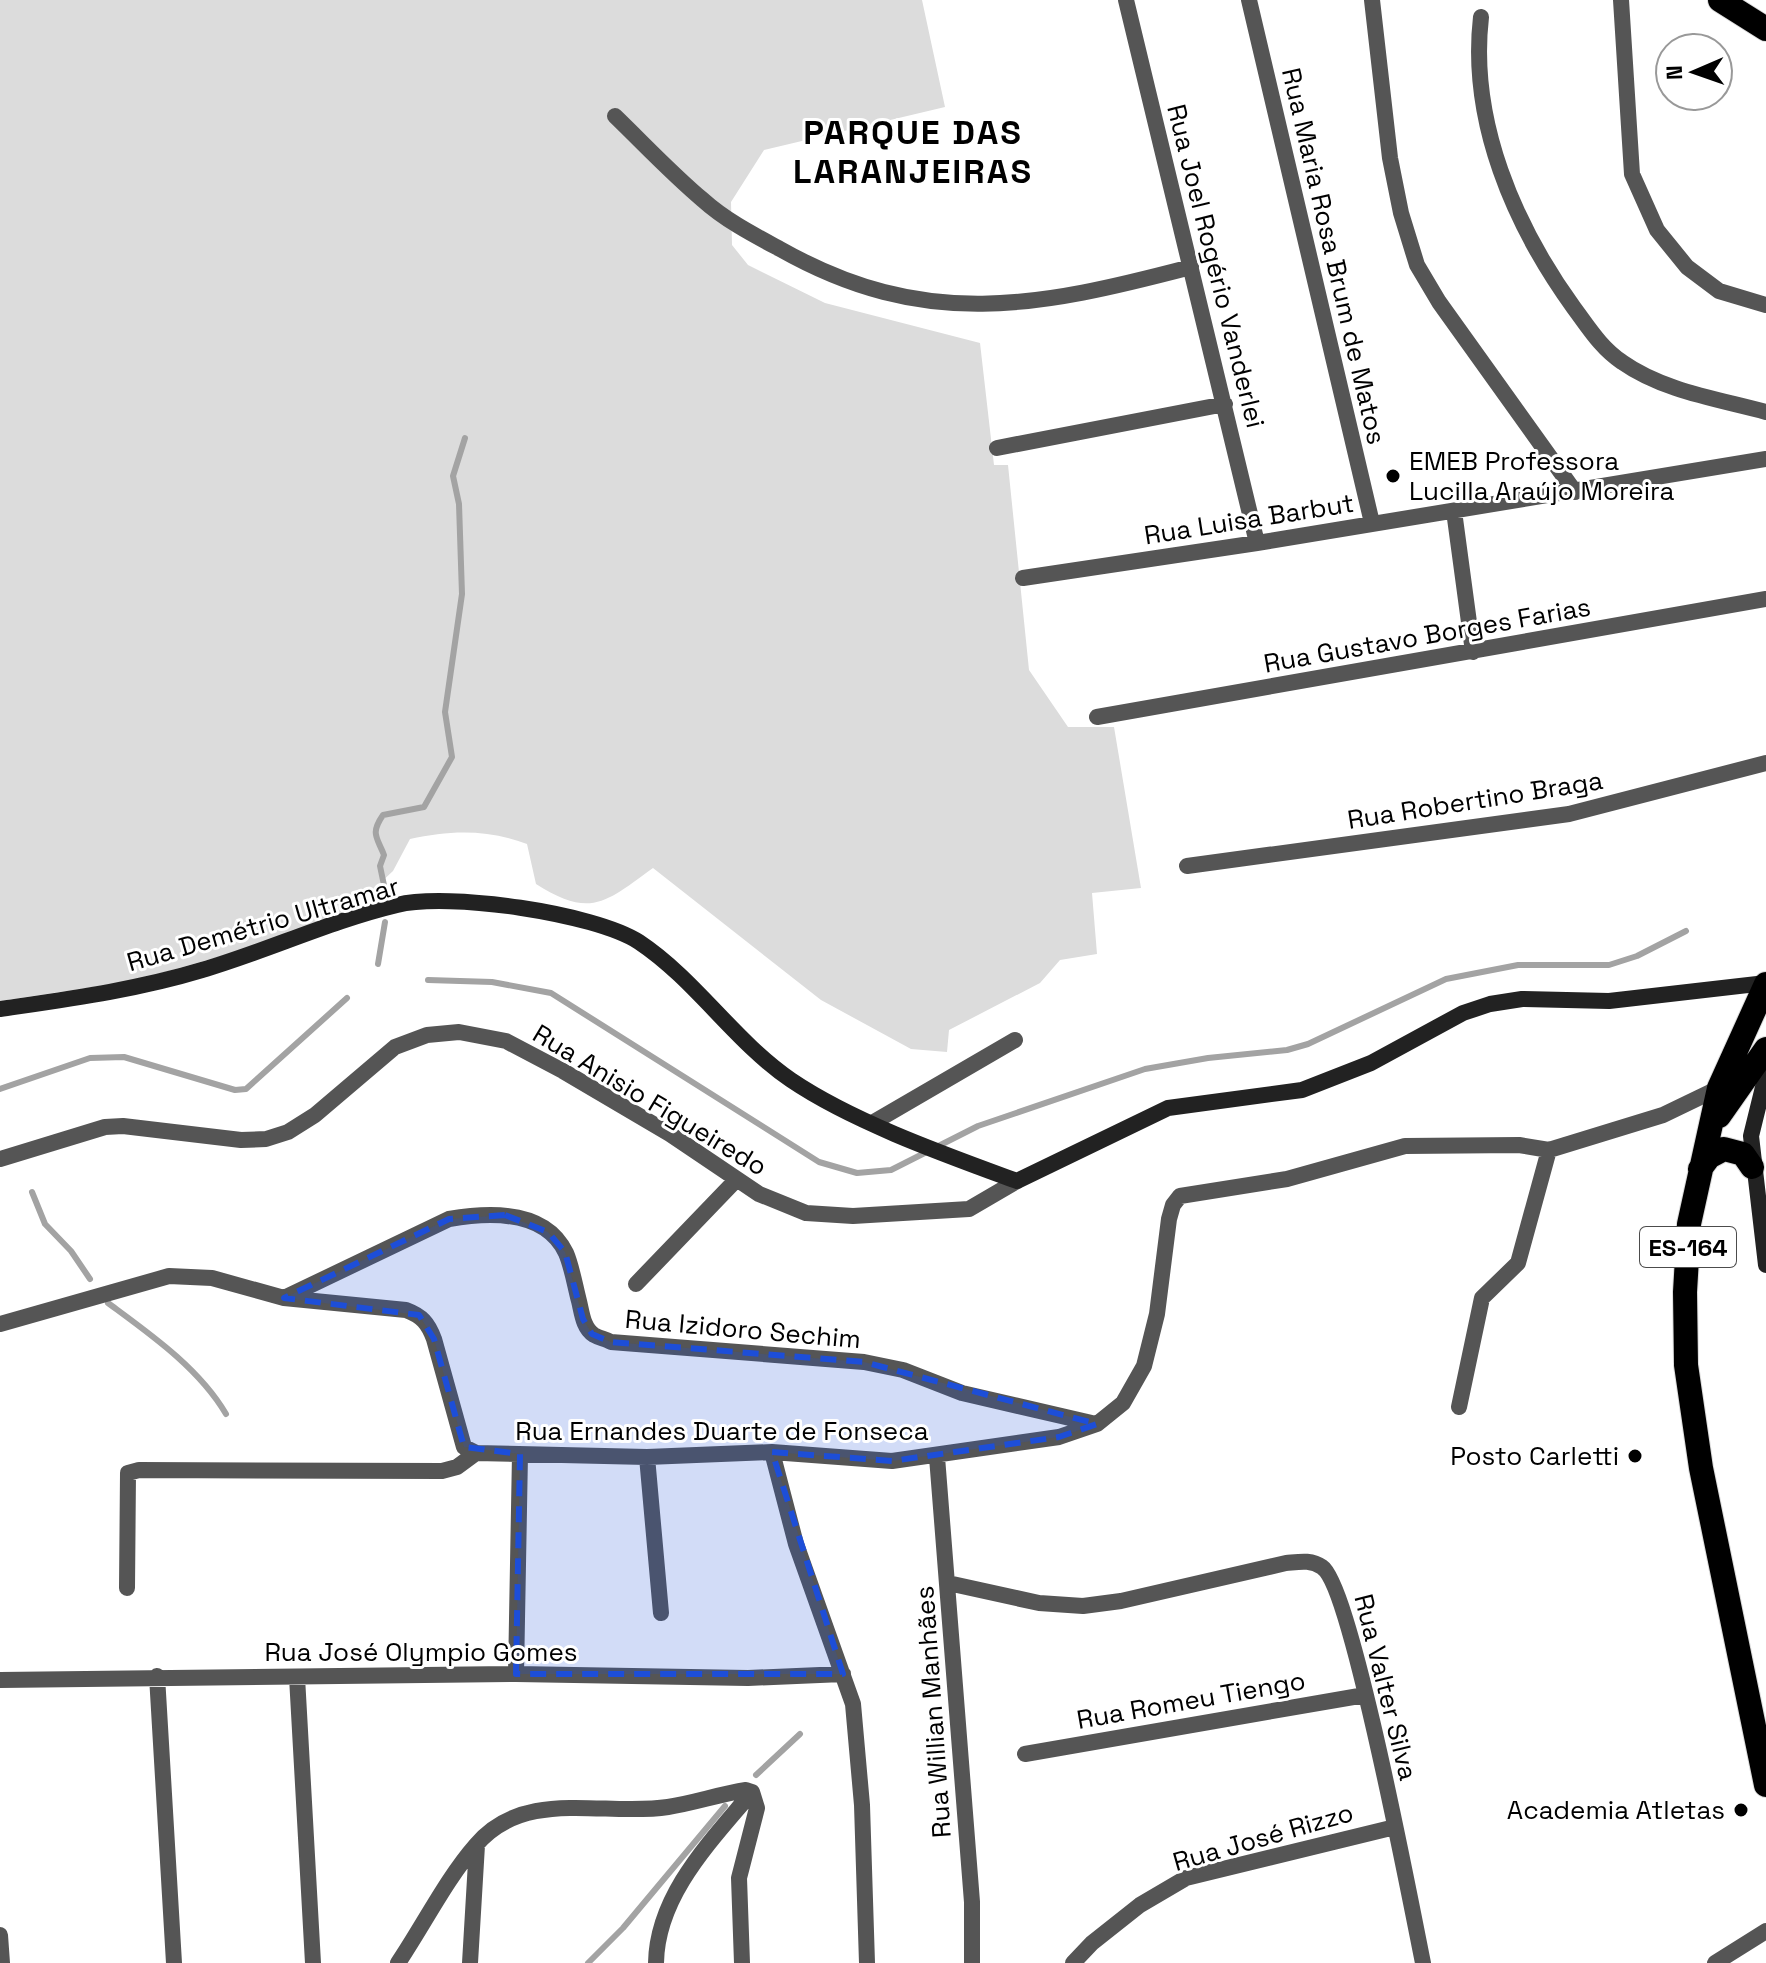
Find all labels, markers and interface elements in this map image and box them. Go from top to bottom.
north arrow [1654,32,1734,112]
street label: Rua Maria Rosa Brum de Matos [1274,64,1394,448]
text: N [1660,65,1688,81]
street label: Rua Joel Rogério Vanderlei [1159,101,1273,431]
district label: PARQUE DAS LARANJEIRAS [793,111,1033,193]
place label: EMEB Professora Lucilla Araújo Moreira [1409,444,1674,508]
marker: EMEB Professora Lucilla Araújo Moreira [1384,467,1402,485]
street label: Rua Luisa Barbut [1142,486,1356,552]
street label: Rua Gustavo Borges Farias [1261,589,1593,681]
street label: Rua Robertino Braga [1345,763,1605,837]
street label: Rua Demétrio Ultramar [123,869,403,979]
street label: Rua Anisio Figueiredo [527,1017,773,1183]
road number: ES-164 [1640,1227,1736,1267]
street label: Rua Izidoro Sechim [624,1302,862,1356]
street label: Rua Ernandes Duarte de Fonseca [515,1414,929,1448]
place label: Posto Carletti [1450,1439,1619,1473]
marker: Posto Carletti [1626,1447,1644,1465]
street label: Rua Willian Manhães [907,1585,959,1839]
street label: Rua Valter Silva [1346,1590,1426,1784]
street label: Rua José Olympio Gomes [264,1635,578,1669]
street label: Rua Romeu Tiengo [1074,1663,1308,1737]
place label: Academia Atletas [1507,1793,1725,1827]
street label: Rua José Rizzo [1169,1795,1357,1879]
marker: Academia Atletas [1732,1801,1750,1819]

